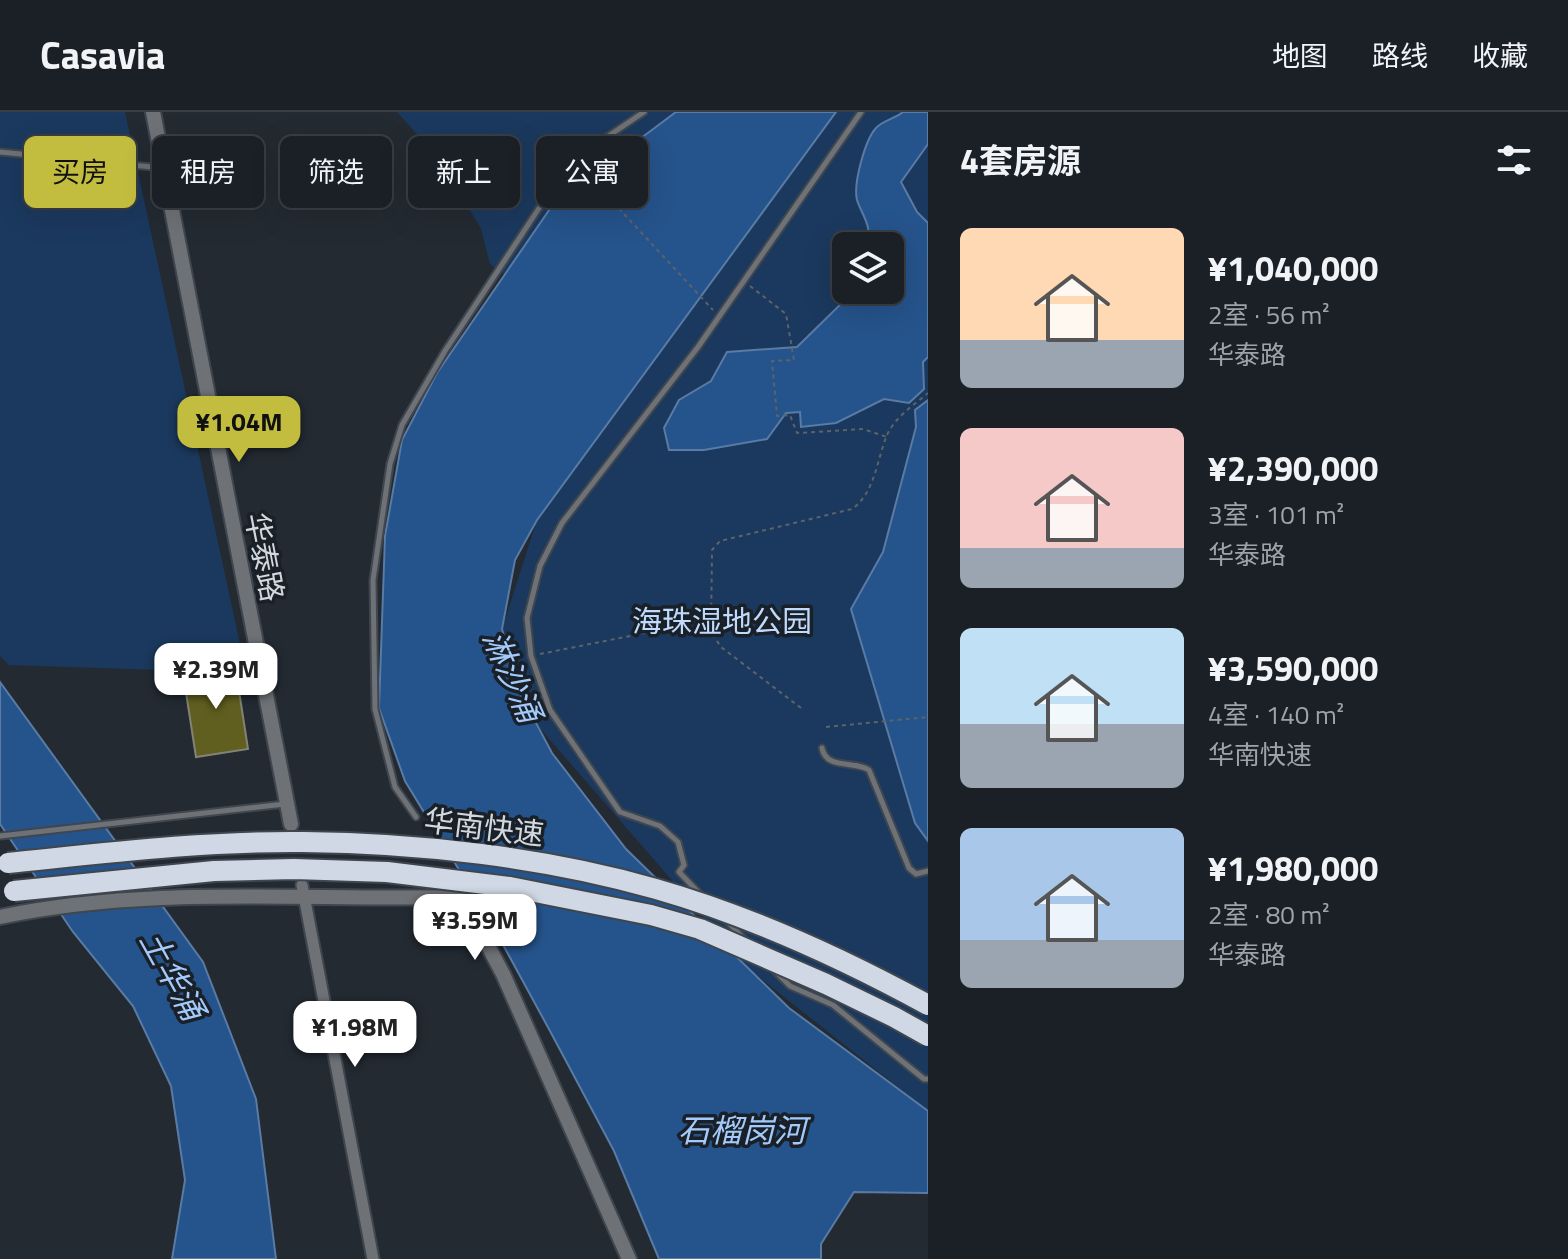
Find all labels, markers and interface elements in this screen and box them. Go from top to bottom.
text: Casavia [40,26,165,84]
text: 地图 [1272,34,1328,77]
text: 路线 [1372,34,1428,77]
text: 收藏 [1472,34,1528,77]
text: 4套房源 [960,134,1081,186]
chip: 买房 [24,136,136,208]
chip: 租房 [152,136,264,208]
chip: 筛选 [280,136,392,208]
chip: 新上 [408,136,520,208]
chip: 公寓 [536,136,648,208]
icon: filters [1492,138,1536,182]
map controls [832,232,904,304]
button: layers [832,232,904,304]
text: ¥1,040,000 [1208,242,1378,294]
icon: home [1024,260,1120,356]
text: 2室 · 56 m² [1208,295,1330,334]
text: 华泰路 [1208,335,1286,374]
pin: ¥1.04M [174,396,304,464]
text: ¥1.04M [195,402,283,441]
text: ¥2,390,000 [1208,442,1378,494]
icon: home [1024,460,1120,556]
text: 3室 · 101 m² [1208,495,1344,534]
street label: 华泰路 [234,508,296,606]
text: 华泰路 [1208,535,1286,574]
park label: 海珠湿地公园 [632,598,812,644]
water label: 淋沙涌 [472,622,556,732]
text: ¥3,590,000 [1208,642,1378,694]
pin: ¥2.39M [151,643,281,711]
text: ¥2.39M [172,649,260,688]
icon: home [1024,660,1120,756]
text: 4室 · 140 m² [1208,695,1344,734]
text: 华南快速 [1208,735,1312,774]
street label: 华南快速 [422,797,546,857]
text: ¥1,980,000 [1208,842,1378,894]
icon: home [1024,860,1120,956]
pin: ¥3.59M [410,894,540,962]
text: 2室 · 80 m² [1208,895,1330,934]
text: ¥3.59M [431,900,519,939]
water label: 土华涌 [129,921,219,1031]
text: 华泰路 [1208,935,1286,974]
pin: ¥1.98M [290,1001,420,1069]
text: ¥1.98M [311,1007,399,1046]
water label: 石榴岗河 [678,1106,812,1154]

